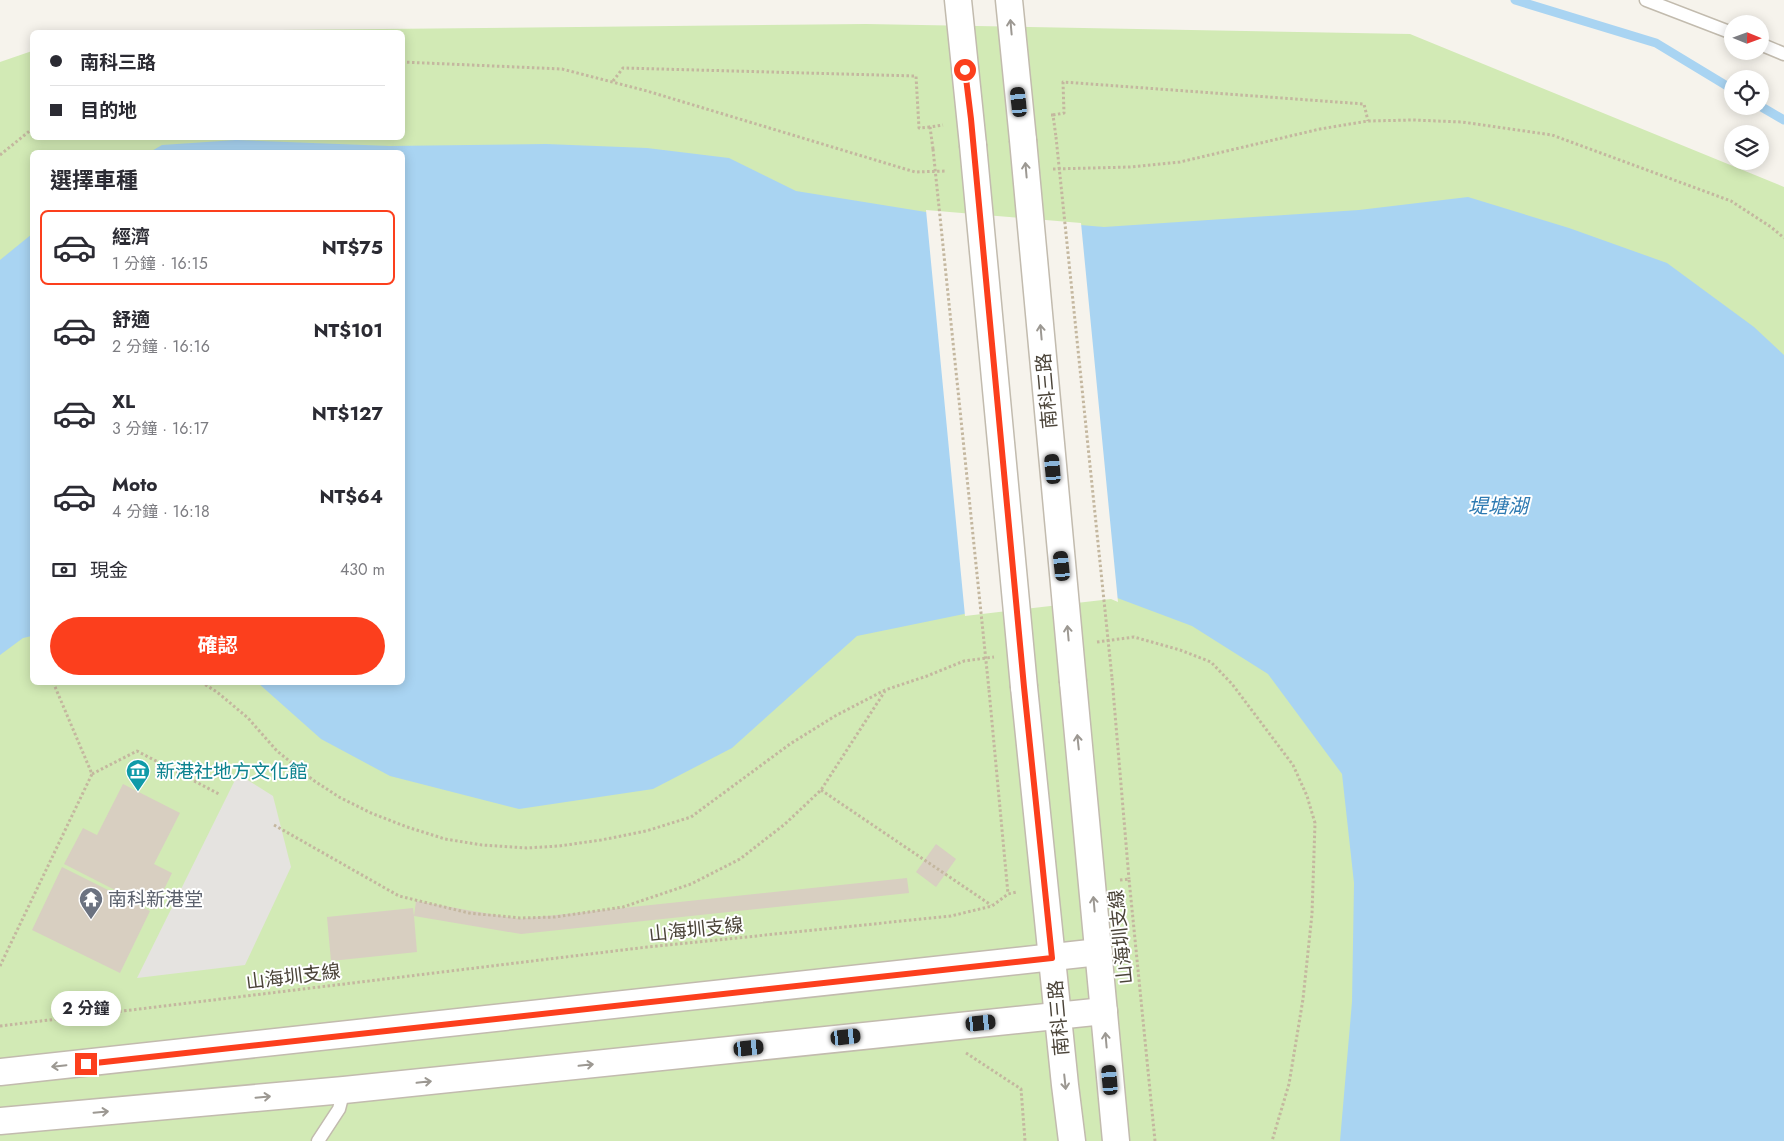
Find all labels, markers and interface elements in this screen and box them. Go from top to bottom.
north arrow [1724,15,1769,60]
map controls [1724,15,1769,170]
one-way arrow [1006,20,1016,36]
text: 南科三路 [80,49,156,76]
route start [954,59,976,81]
button: locate [1724,70,1769,115]
car [1009,86,1028,118]
text: 目的地 [80,97,137,124]
button: layers [1724,125,1769,170]
one-way arrow [1021,162,1031,178]
text: 選擇車種 [50,164,138,196]
text: 經濟 [112,223,150,250]
icon: car [52,225,97,270]
text: NT$75 [322,234,383,261]
text: 1 分鐘 · 16:15 [112,252,208,275]
text: 舒適 [112,306,150,333]
icon: car [52,308,97,353]
text: NT$101 [314,317,383,344]
one-way arrow [1036,324,1046,340]
text: 2 分鐘 · 16:16 [112,335,210,358]
street label: 南科三路 [1030,352,1063,430]
text: XL [112,388,135,415]
icon: car [52,391,97,436]
text: NT$127 [312,400,383,427]
text: 3 分鐘 · 16:17 [112,417,209,440]
car [1044,453,1061,485]
text: Moto [112,471,157,498]
icon: car [52,474,97,519]
text: NT$64 [319,483,383,510]
water label: 堤塘湖 [1468,492,1531,521]
text: 4 分鐘 · 16:18 [112,500,210,523]
car [1052,550,1071,582]
icon: cash [50,556,78,584]
text: 現金 [90,557,128,584]
text: 430 m [340,558,385,581]
button: 確認 [50,617,385,675]
one-way arrow [1063,625,1073,641]
one-way arrow [1074,734,1083,750]
museum icon: 新港社地方文化館 [125,758,151,792]
place label: 新港社地方文化館 [156,758,308,785]
temple icon: 南科新港堂 [78,886,104,920]
place label: 南科新港堂 [108,886,203,913]
street label: 山海圳支線 [1102,888,1139,986]
one-way arrow [1089,896,1099,912]
street label: 山海圳支線 [647,911,745,948]
street label: 山海圳支線 [244,957,342,996]
street label: 南科三路 [1042,979,1075,1057]
callout: 2 分鐘 [51,992,121,1026]
text: 2 分鐘 [62,997,110,1020]
car [965,1014,996,1032]
car [830,1028,861,1046]
one-way arrow [1102,1032,1111,1048]
car [733,1039,764,1057]
route end [75,1053,97,1075]
one-way arrow [578,1060,594,1070]
one-way arrow [51,1061,67,1071]
car [1101,1064,1118,1096]
one-way arrow [1060,1073,1069,1089]
one-way arrow [416,1077,432,1087]
one-way arrow [254,1093,270,1102]
one-way arrow [93,1107,109,1117]

